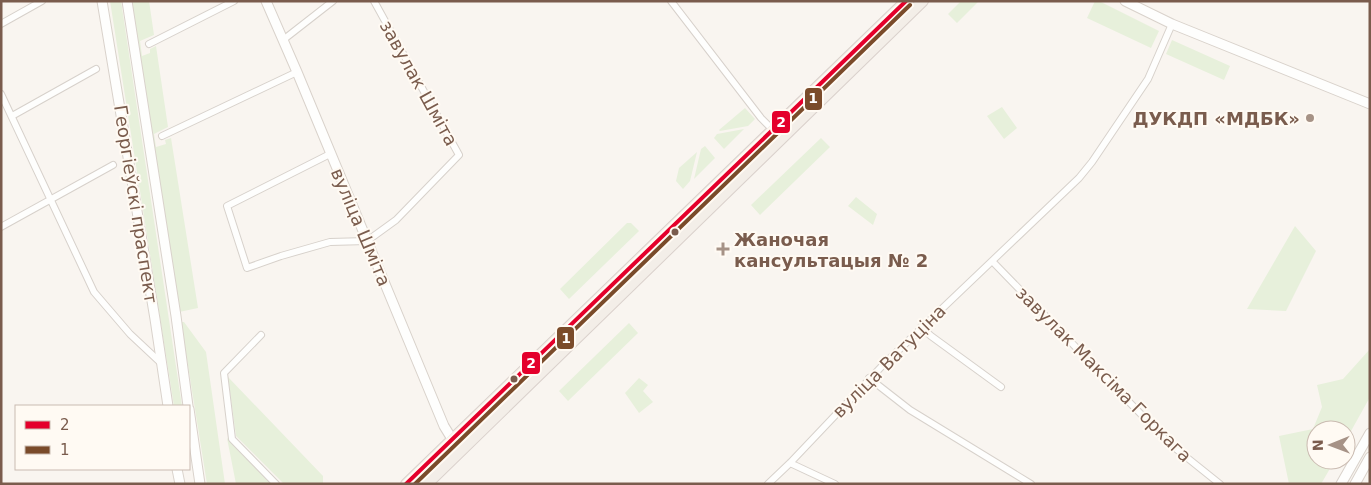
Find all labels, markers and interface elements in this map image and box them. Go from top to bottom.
street label: завулак Шміта [376,17,462,149]
line badge: 1 [804,87,823,111]
text: 1 [808,90,818,106]
street label: Георгіеўскі праспект [110,103,162,305]
place label: ДУКДП «МДБК» [1132,108,1300,129]
line badge: 2 [771,110,791,134]
marker: ДУКДП «МДБК» [1304,112,1316,124]
text: 2 [776,114,786,130]
street label: вуліца Шміта [327,165,395,289]
unlabelled marker [670,227,680,237]
place label: Жаночая кансультацыя № 2 [734,229,928,271]
marker: Жаночая кансультацыя № 2 [716,242,730,256]
street label: завулак Максіма Горкага [1012,282,1196,466]
street label: вуліца Ватуціна [828,300,950,422]
line badge: 1 [556,326,575,350]
text: 1 [561,330,571,346]
line badge: 2 [521,351,541,375]
text: 2 [526,355,536,371]
unlabelled marker [509,374,519,384]
legend [15,405,190,470]
text: 2 [60,416,70,434]
north arrow [1306,420,1356,470]
text: N [1310,439,1326,451]
text: 1 [60,441,70,459]

